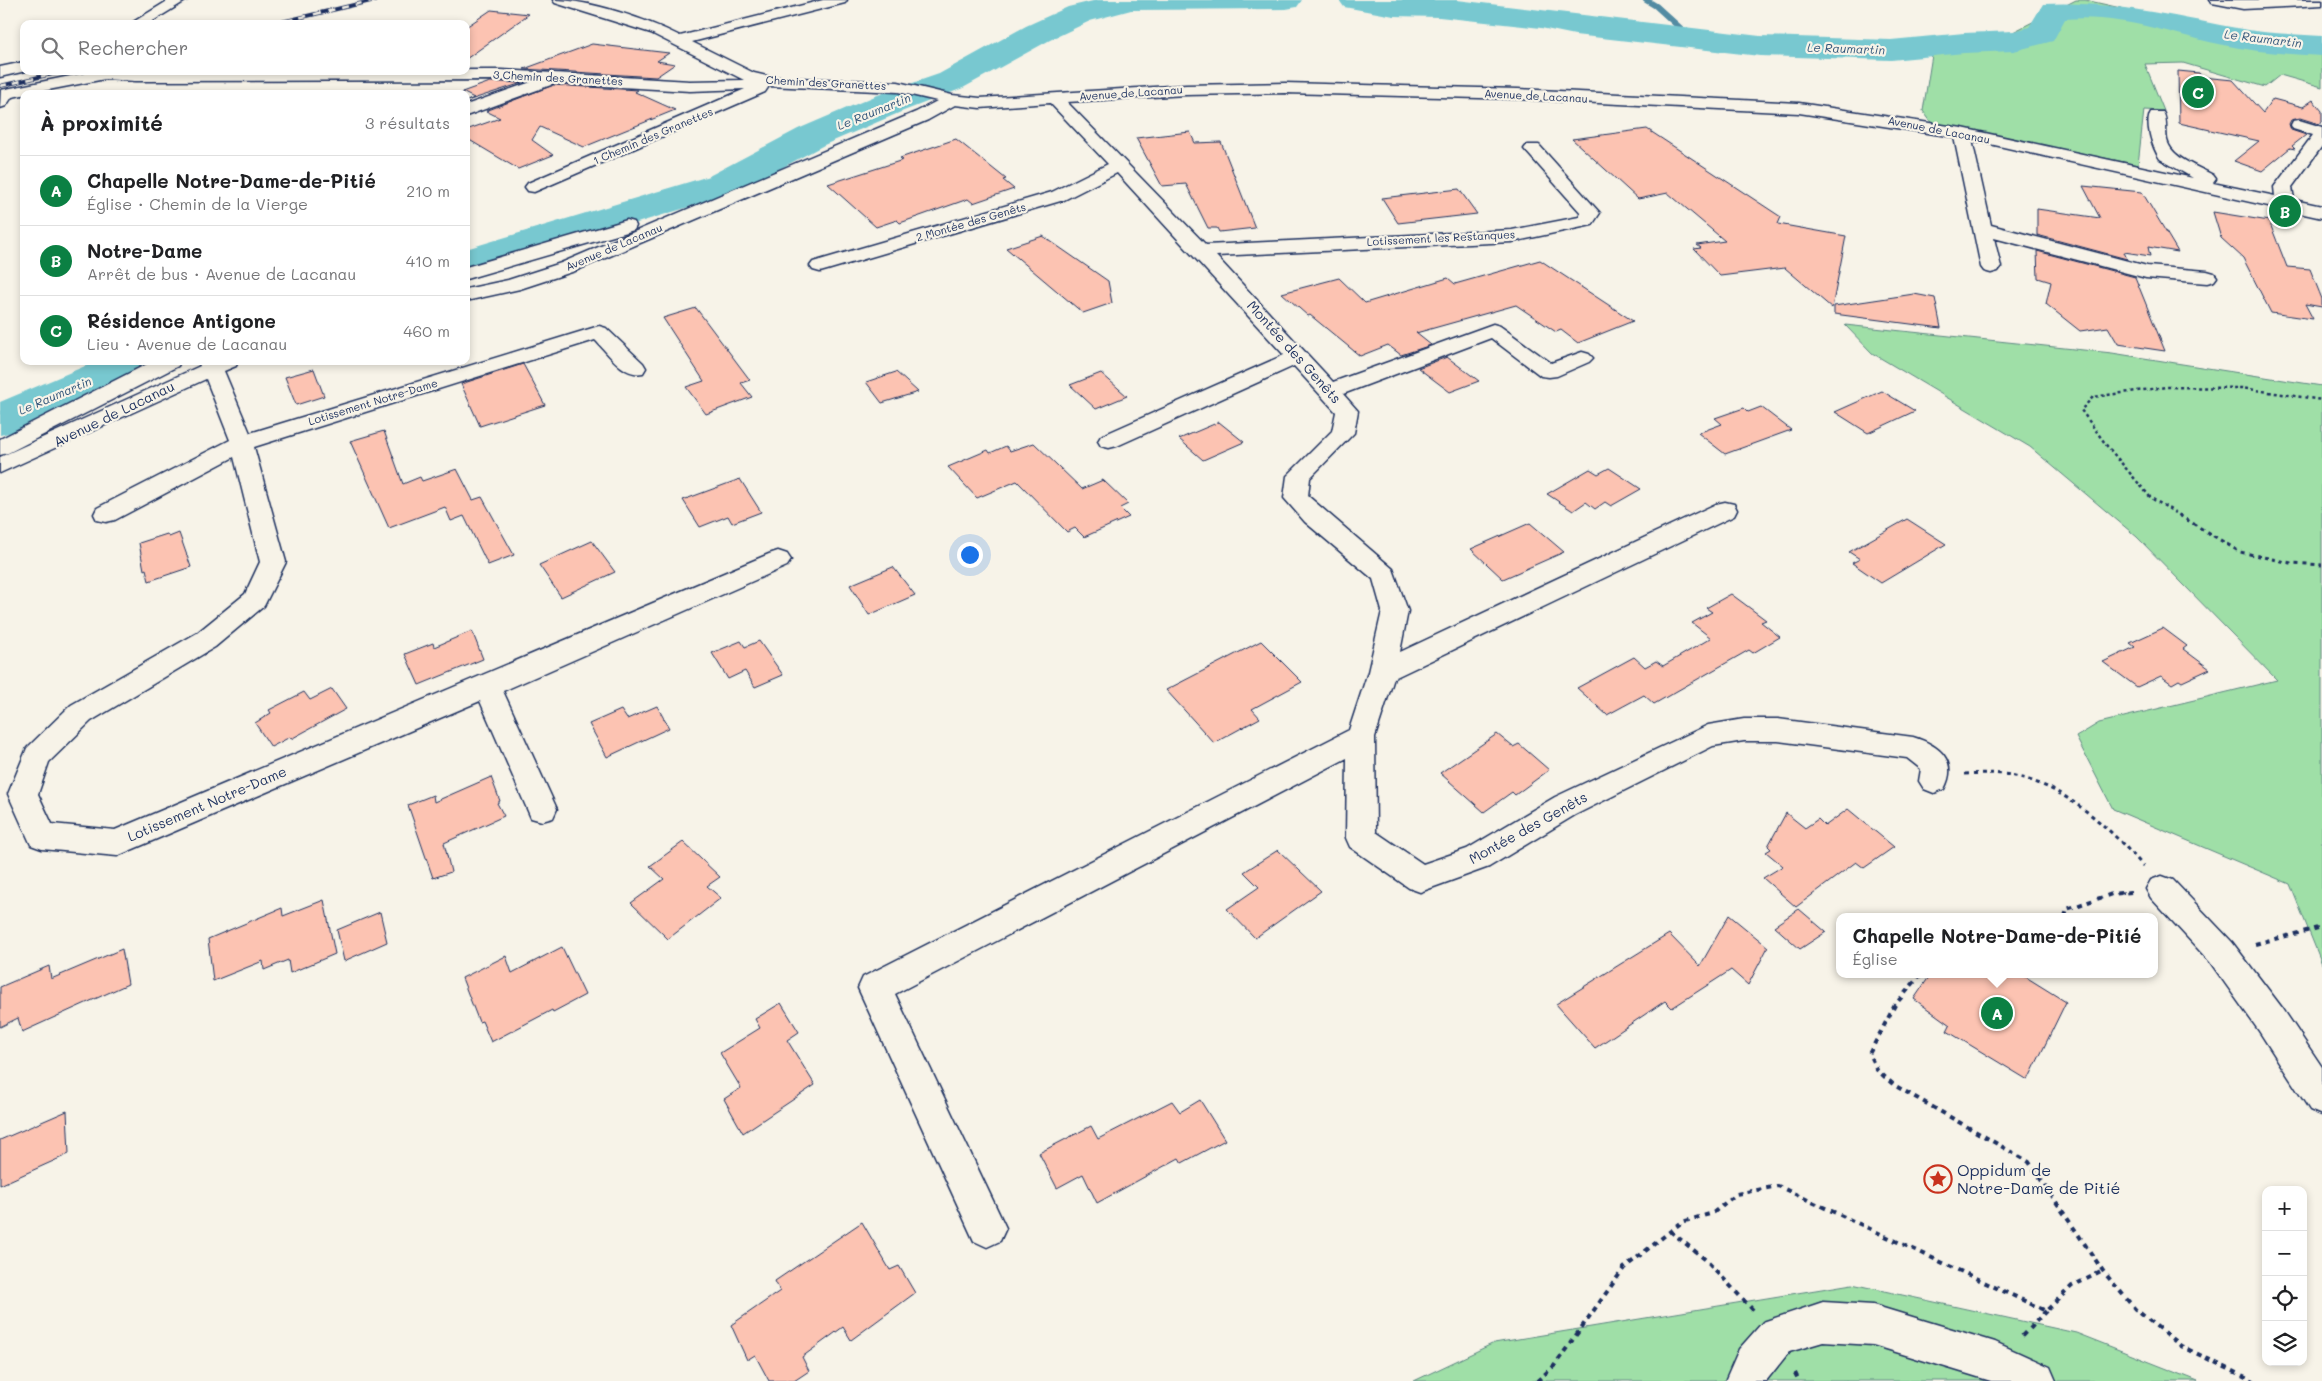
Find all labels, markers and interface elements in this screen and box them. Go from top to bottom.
search box [20,20,470,75]
water label: Le Raumartin [2223,25,2303,51]
icon: search [38,34,66,62]
text: Rechercher [78,35,188,60]
water label: Le Raumartin [1807,39,1886,57]
street label: 3 Chemin des Granettes [492,67,624,88]
street label: Chemin des Granettes [765,72,887,93]
pin: C [2182,73,2214,111]
street label: Avenue de Lacanau [1079,81,1183,104]
street label: Avenue de Lacanau [1484,85,1588,106]
water label: Le Raumartin [834,89,913,133]
street label: 1 Chemin des Granettes [591,103,715,168]
text: À proximité [40,109,163,136]
text: 3 résultats [365,112,450,133]
street label: Avenue de Lacanau [1887,112,1991,147]
text: Chapelle Notre-Dame-de-Pitié [87,168,376,193]
text: A [50,180,62,201]
text: 210 m [406,180,450,201]
pin: B [2269,192,2301,230]
text: Église · Chemin de la Vierge [87,193,308,214]
street label: 2 Montée des Genêts [914,199,1028,244]
street label: Avenue de Lacanau [563,219,665,274]
street label: Lotissement les Restanques [1366,226,1516,249]
text: Notre-Dame [87,238,202,263]
text: B [51,250,61,271]
text: 410 m [406,250,450,271]
text: Arrêt de bus · Avenue de Lacanau [87,263,356,284]
street label: Montée des Genêts [1243,296,1346,407]
text: Résidence Antigone [87,308,276,333]
text: C [50,320,62,341]
text: 460 m [403,320,450,341]
text: Lieu · Avenue de Lacanau [87,333,287,354]
water label: Le Raumartin [16,372,94,418]
street label: Lotissement Notre-Dame [306,375,440,428]
street label: Avenue de Lacanau [50,376,177,451]
your location [957,542,983,568]
street label: Lotissement Notre-Dame [124,761,289,846]
street label: Montée des Genêts [1465,787,1590,868]
popup [1836,913,2158,978]
text: Chapelle Notre-Dame-de-Pitié [1853,923,2141,948]
text: Église [1853,948,1898,969]
pin: A [1981,994,2013,1032]
place label: Oppidum de Notre-Dame de Pitié [1957,1159,2120,1198]
place icon: Oppidum de Notre-Dame de Pitié [1923,1164,1953,1194]
map controls [2262,1186,2307,1366]
button: + [2262,1186,2307,1231]
button: − [2262,1231,2307,1276]
button: locate [2262,1276,2307,1321]
button: layers [2262,1321,2307,1366]

